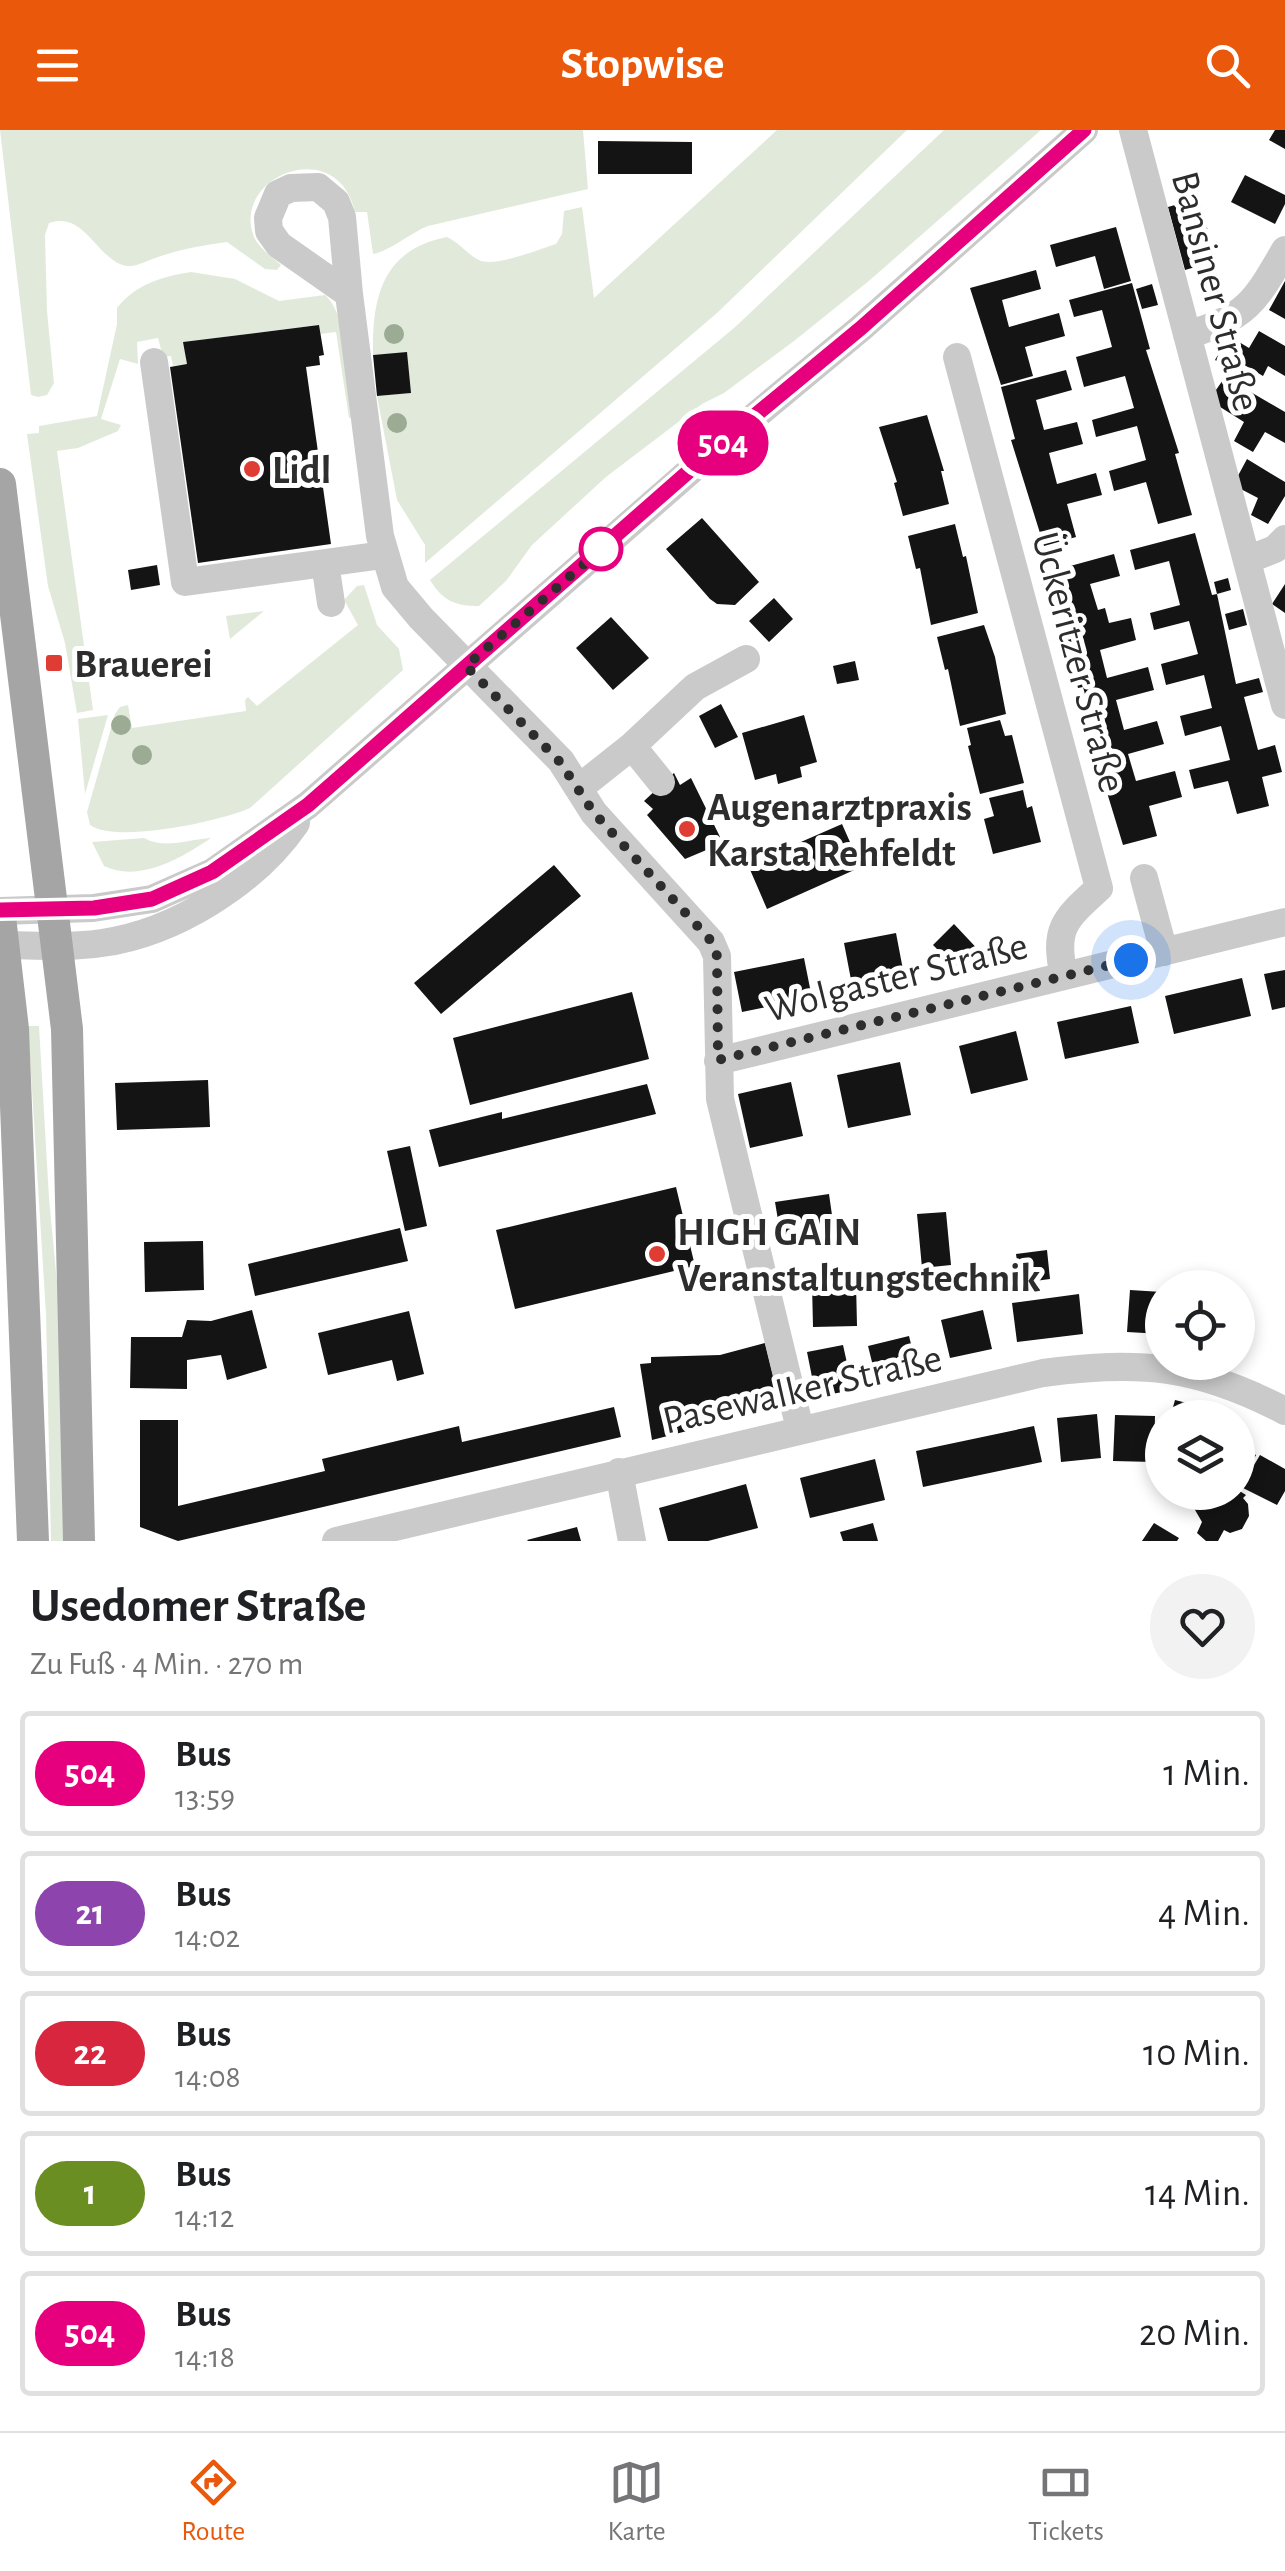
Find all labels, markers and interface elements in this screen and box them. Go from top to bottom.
icon: menu [30,38,85,93]
icon: search [1200,38,1255,93]
text: Stopwise [561,42,724,87]
street label: Bansiner Straße [1164,167,1266,416]
line badge: 504 [666,410,780,476]
text: 504 [698,426,748,461]
place label: Lidl [272,451,331,491]
marker: Lidl [241,458,263,480]
unlabelled marker [580,528,622,570]
street label: Ückeritzer Straße [1024,528,1134,797]
place label: Brauerei [74,645,213,685]
marker: Brauerei [43,652,65,674]
place label: Augenarztpraxis Karsta Rehfeldt [707,788,972,874]
marker: Augenarztpraxis Karsta Rehfeldt [676,818,698,840]
street label: Wolgaster Straße [761,926,1032,1030]
your location [1106,935,1156,985]
place label: HIGH GAIN Veranstaltungstechnik [677,1213,1041,1299]
marker: HIGH GAIN Veranstaltungstechnik [646,1243,668,1265]
map controls [1145,1270,1255,1510]
button: locate [1145,1270,1255,1380]
street label: Pasewalker Straße [659,1338,946,1441]
button: layers [1145,1400,1255,1510]
button: heart [1150,1574,1255,1679]
text: Usedomer Straße [30,1583,367,1631]
text: Zu Fuß · 4 Min. · 270 m [30,1648,303,1680]
text: Bus [175,1736,231,1774]
text: 1 Min. [1163,1755,1250,1793]
text: 504 [65,1756,115,1791]
text: 13:59 [175,1781,235,1813]
text: Bus [175,1876,231,1914]
text: 4 Min. [1158,1895,1250,1933]
text: 21 [75,1896,105,1931]
text: 14:02 [175,1921,240,1953]
text: Bus [175,2016,231,2054]
text: 10 Min. [1143,2035,1250,2073]
text: 22 [74,2036,106,2071]
text: 14:08 [175,2061,241,2093]
text: Bus [175,2156,231,2194]
text: 14 Min. [1145,2175,1250,2213]
text: 1 [84,2176,96,2211]
text: 14:12 [175,2201,234,2233]
text: Bus [175,2296,231,2334]
text: 20 Min. [1139,2315,1250,2353]
text: 504 [65,2316,115,2351]
text: 14:18 [175,2341,235,2373]
tab: Route [181,2455,245,2549]
tab: Karte [608,2455,666,2549]
tab: Tickets [1028,2455,1104,2549]

